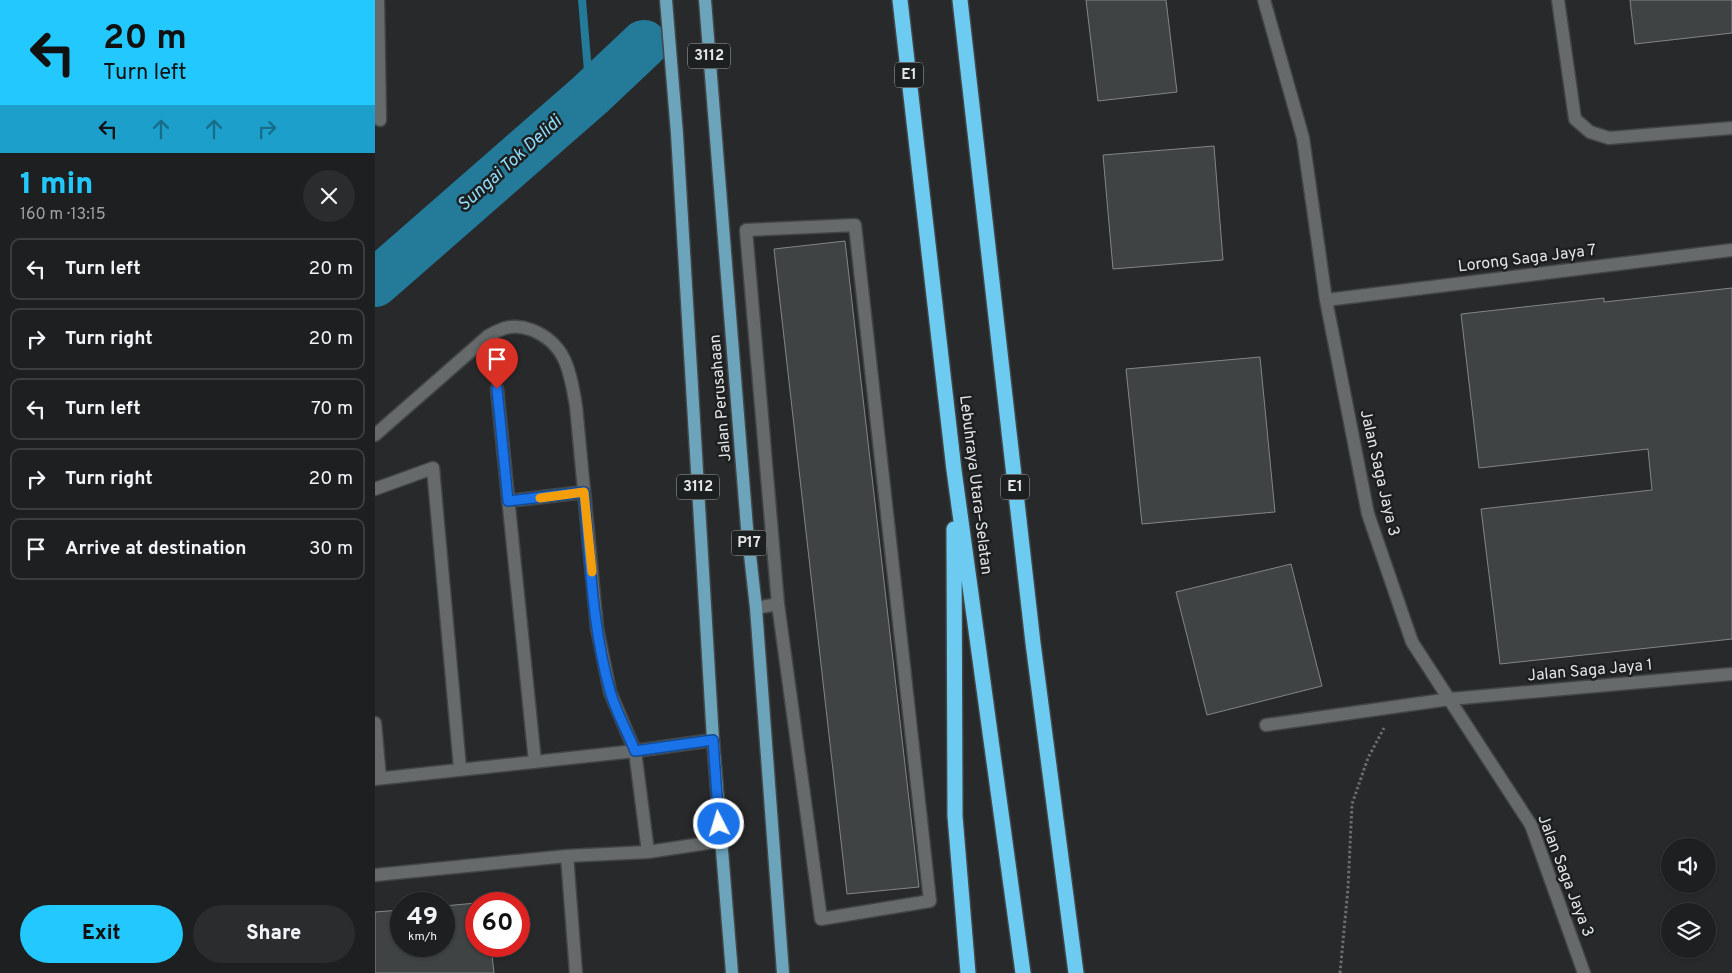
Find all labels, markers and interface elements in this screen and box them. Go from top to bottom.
text: 20 m [103,17,187,61]
icon: left [20,20,85,85]
road number: 3112 [688,44,730,68]
text: Turn left [103,60,186,87]
road number: E1 [895,62,923,88]
water label: Sungai Tok Delidi [453,110,568,217]
icon: left [94,115,122,143]
icon: ahead [147,115,175,143]
icon: ahead [200,115,228,143]
icon: right [253,115,281,143]
text: 1 min [20,167,93,204]
button: close [303,170,355,222]
text: 160 m · 13:15 [20,205,106,225]
street label: Lorong Saga Jaya 7 [1457,241,1597,277]
icon: left [22,255,50,283]
text: Turn left [65,257,141,281]
text: 20 m [309,257,353,281]
icon: right [22,325,50,353]
text: Turn right [65,327,153,351]
text: 20 m [309,327,353,351]
street label: Jalan Perusahaan [705,334,737,462]
pin [476,338,518,389]
icon: arrive [483,345,511,373]
street label: Lebuhraya Utara–Selatan [954,394,996,576]
icon: left [22,395,50,423]
text: Turn left [65,397,141,421]
text: 70 m [311,397,353,421]
street label: Jalan Saga Jaya 3 [1355,408,1403,538]
icon: right [22,465,50,493]
text: Turn right [65,467,153,491]
text: 20 m [309,467,353,491]
road number: 3112 [677,474,719,500]
road number: E1 [1001,474,1029,500]
road number: P17 [731,530,767,556]
icon: arrive [22,535,50,563]
text: Arrive at destination [65,537,246,561]
text: 30 m [309,537,353,561]
street label: Jalan Saga Jaya 1 [1527,656,1653,686]
position arrow [692,797,744,849]
street label: Jalan Saga Jaya 3 [1532,812,1598,940]
map controls [1661,838,1716,958]
button: sound [1661,838,1716,893]
speed limit sign: 60 [465,892,530,957]
text: 49 [407,902,438,934]
button: layers [1661,903,1716,958]
button: Exit [20,905,183,963]
button: Share [193,905,355,963]
text: km/h [408,929,437,945]

